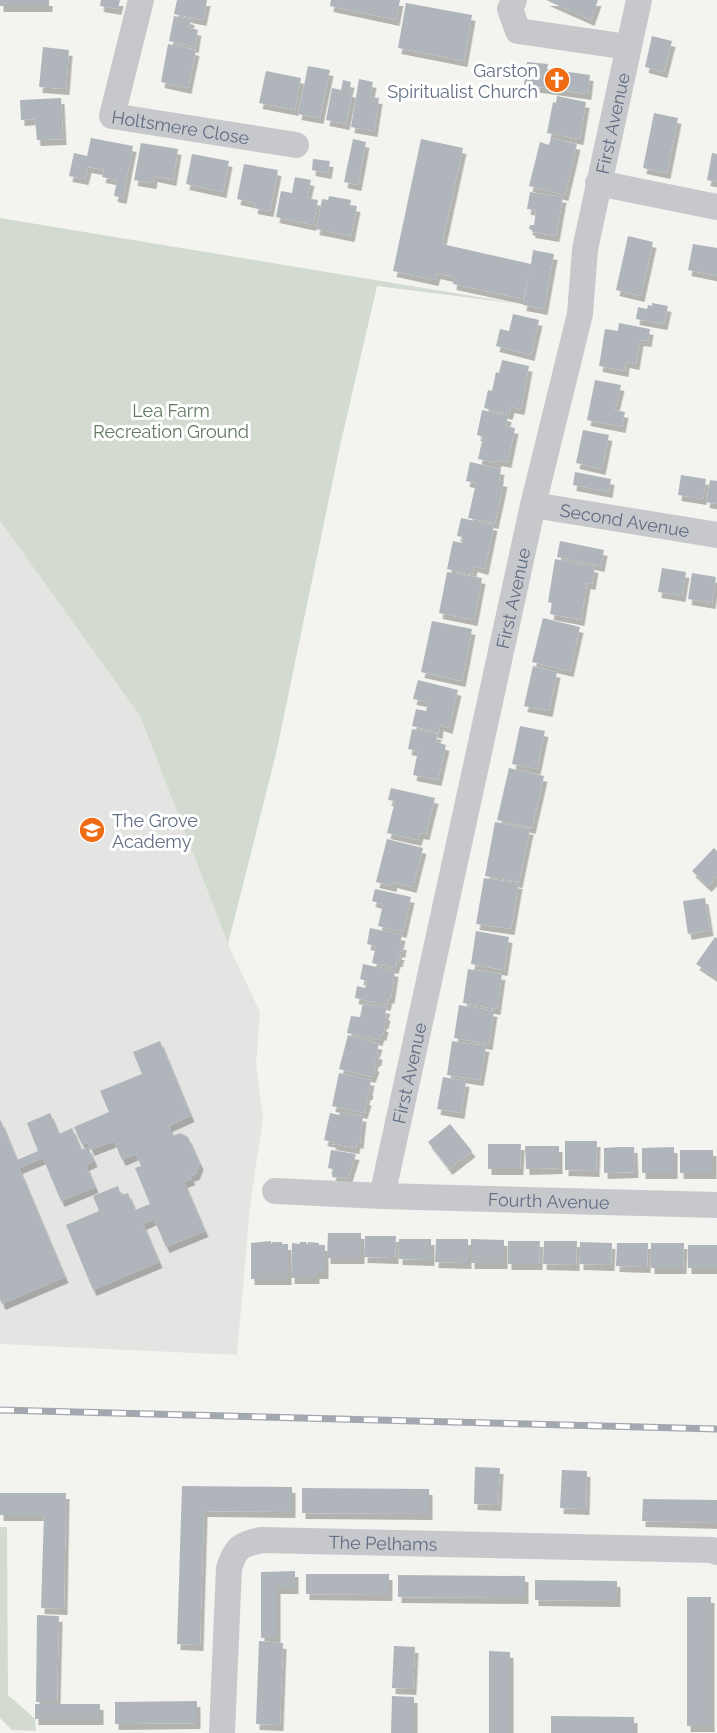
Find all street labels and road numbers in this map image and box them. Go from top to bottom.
street label: First Avenue [591,70,634,176]
street label: Holtsmere Close [110,106,251,148]
street label: Second Avenue [558,499,692,541]
street label: First Avenue [491,545,534,651]
street label: First Avenue [388,1020,430,1125]
street label: Fourth Avenue [488,1188,610,1213]
street label: The Pelhams [328,1531,438,1554]

